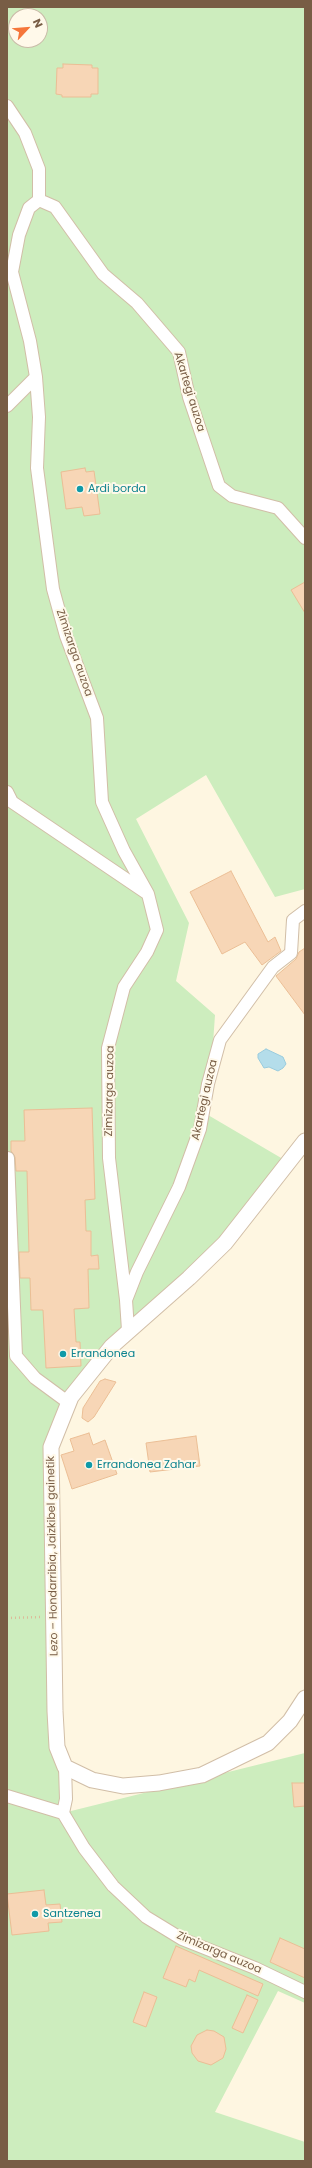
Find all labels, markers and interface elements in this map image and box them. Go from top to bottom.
north arrow [8,8,48,48]
text: N [29,16,47,30]
street label: Akartegi auzoa [171,351,207,433]
place label: Ardi borda [88,482,146,496]
marker: Ardi borda [75,484,85,494]
street label: Zimizarga auzoa [53,608,95,698]
street label: Zimizarga auzoa [103,1045,117,1137]
street label: Akartegi auzoa [189,1058,221,1142]
place label: Errandonea [71,1347,135,1361]
marker: Errandonea [58,1349,68,1359]
street label: Lezo – Hondarribia, Jaizkibel gainetik [45,1456,61,1656]
place label: Errandonea Zahar [97,1458,196,1472]
marker: Errandonea Zahar [84,1460,94,1470]
place label: Santzenea [43,1907,101,1921]
marker: Santzenea [30,1909,40,1919]
street label: Zimizarga auzoa [175,1929,263,1977]

